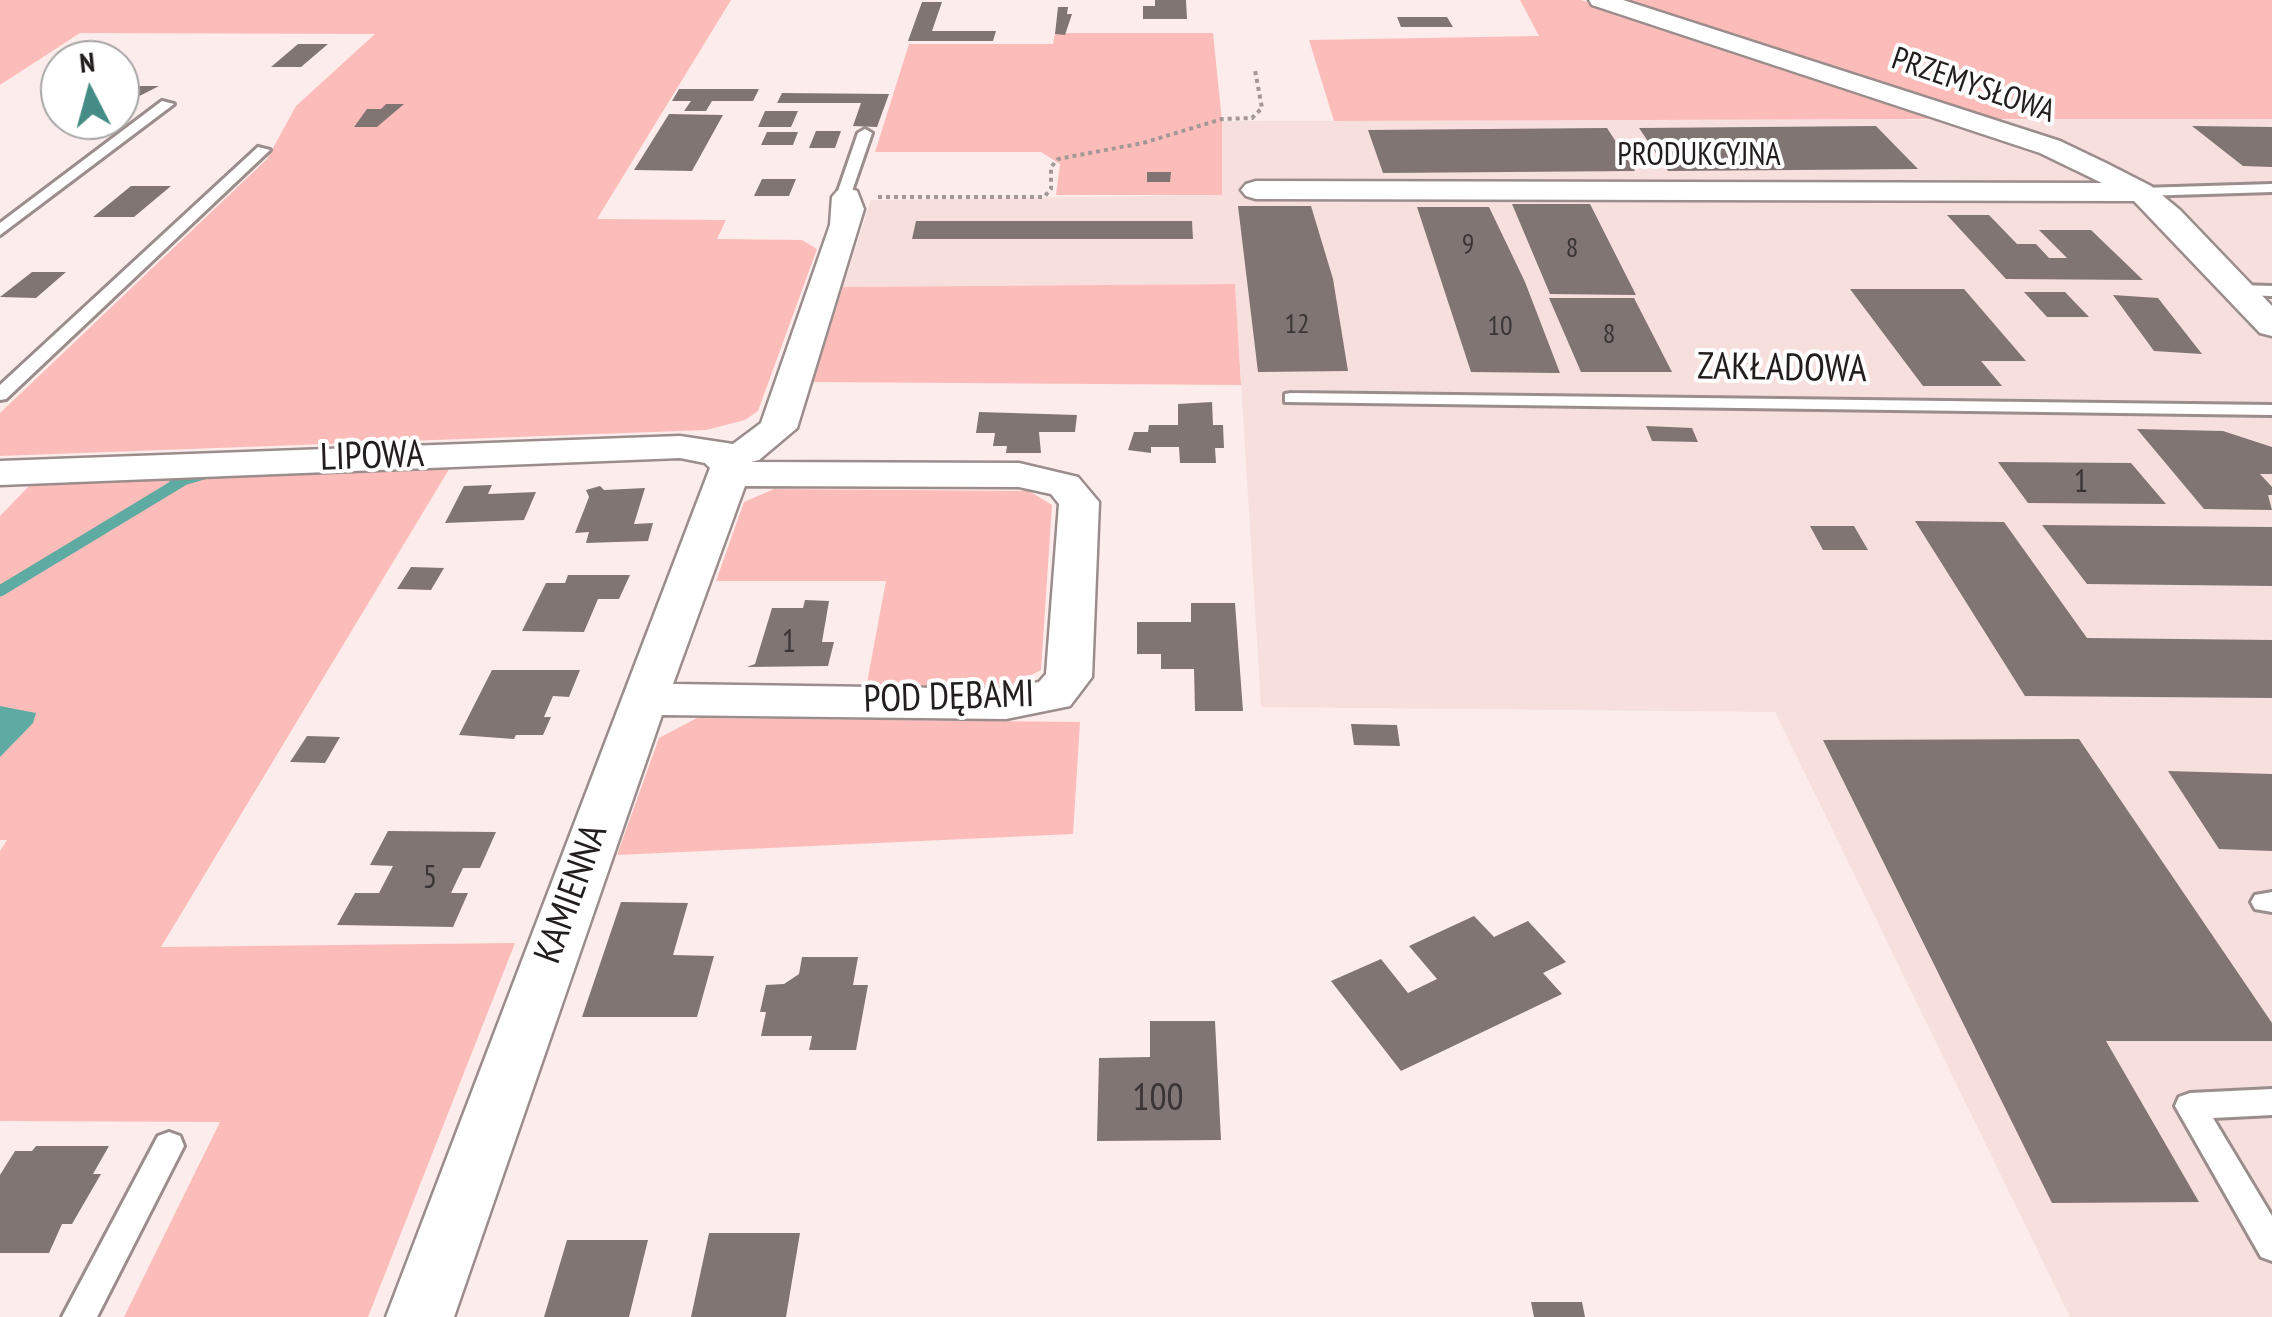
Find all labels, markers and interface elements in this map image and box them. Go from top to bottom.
north arrow [40,40,140,140]
street label: PRZEMYSŁOWA [1886,40,2060,132]
text: N [78,42,96,81]
street label: PRODUKCYJNA [1617,137,1781,175]
house number: 9 [1462,228,1474,262]
house number: 8 [1566,232,1578,266]
house number: 12 [1284,308,1310,342]
house number: 10 [1487,310,1513,344]
house number: 8 [1603,318,1615,352]
street label: ZAKŁADOWA [1697,345,1867,393]
street label: LIPOWA [319,432,425,482]
house number: 1 [2074,464,2088,502]
house number: 1 [782,624,796,662]
street label: POD DĘBAMI [863,672,1035,724]
street label: KAMIENNA [526,819,618,969]
house number: 5 [423,860,437,898]
house number: 100 [1132,1076,1184,1122]

